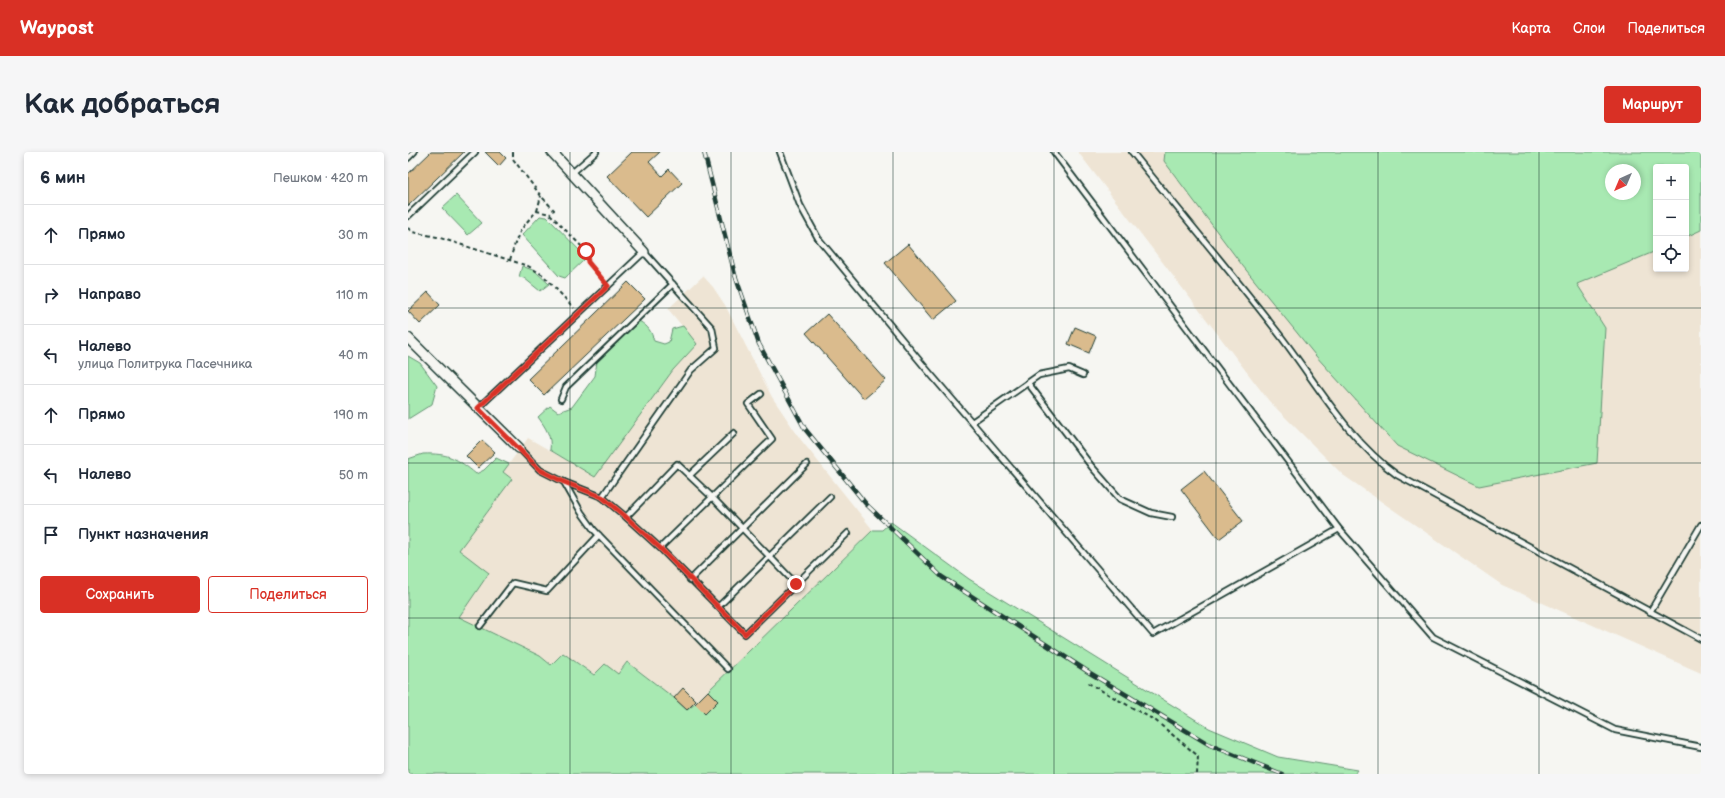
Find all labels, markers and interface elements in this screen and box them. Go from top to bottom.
text: Waypost [20,17,94,40]
text: Карта [1511,20,1551,37]
text: Слои [1573,20,1605,37]
text: Поделиться [1627,20,1705,37]
button: Маршрут [1604,86,1701,123]
text: Как добраться [24,88,221,121]
north arrow [1605,164,1641,200]
map controls [1653,164,1689,272]
button: + [1653,164,1689,200]
text: 6 мин [40,168,86,188]
text: Пешком · 420 m [273,170,368,186]
button: − [1653,200,1689,236]
icon: ahead [40,224,62,246]
text: Прямо [78,225,125,244]
text: 30 m [338,227,368,243]
button: locate [1653,236,1689,272]
route start [577,242,595,260]
icon: right [40,284,62,306]
text: Направо [78,285,141,304]
text: 110 m [336,287,368,303]
text: Налево [78,337,131,356]
icon: left [40,344,62,366]
text: 40 m [338,347,368,363]
text: улица Политрука Пасечника [78,356,253,372]
icon: ahead [40,404,62,426]
text: Прямо [78,405,125,424]
text: 190 m [334,407,368,423]
icon: left [40,464,62,486]
text: Налево [78,465,131,484]
text: 50 m [339,467,368,483]
icon: arrive [40,524,62,546]
text: Пункт назначения [78,525,209,544]
route end [787,575,805,593]
button: Сохранить [40,576,200,613]
button: Поделиться [208,576,368,613]

